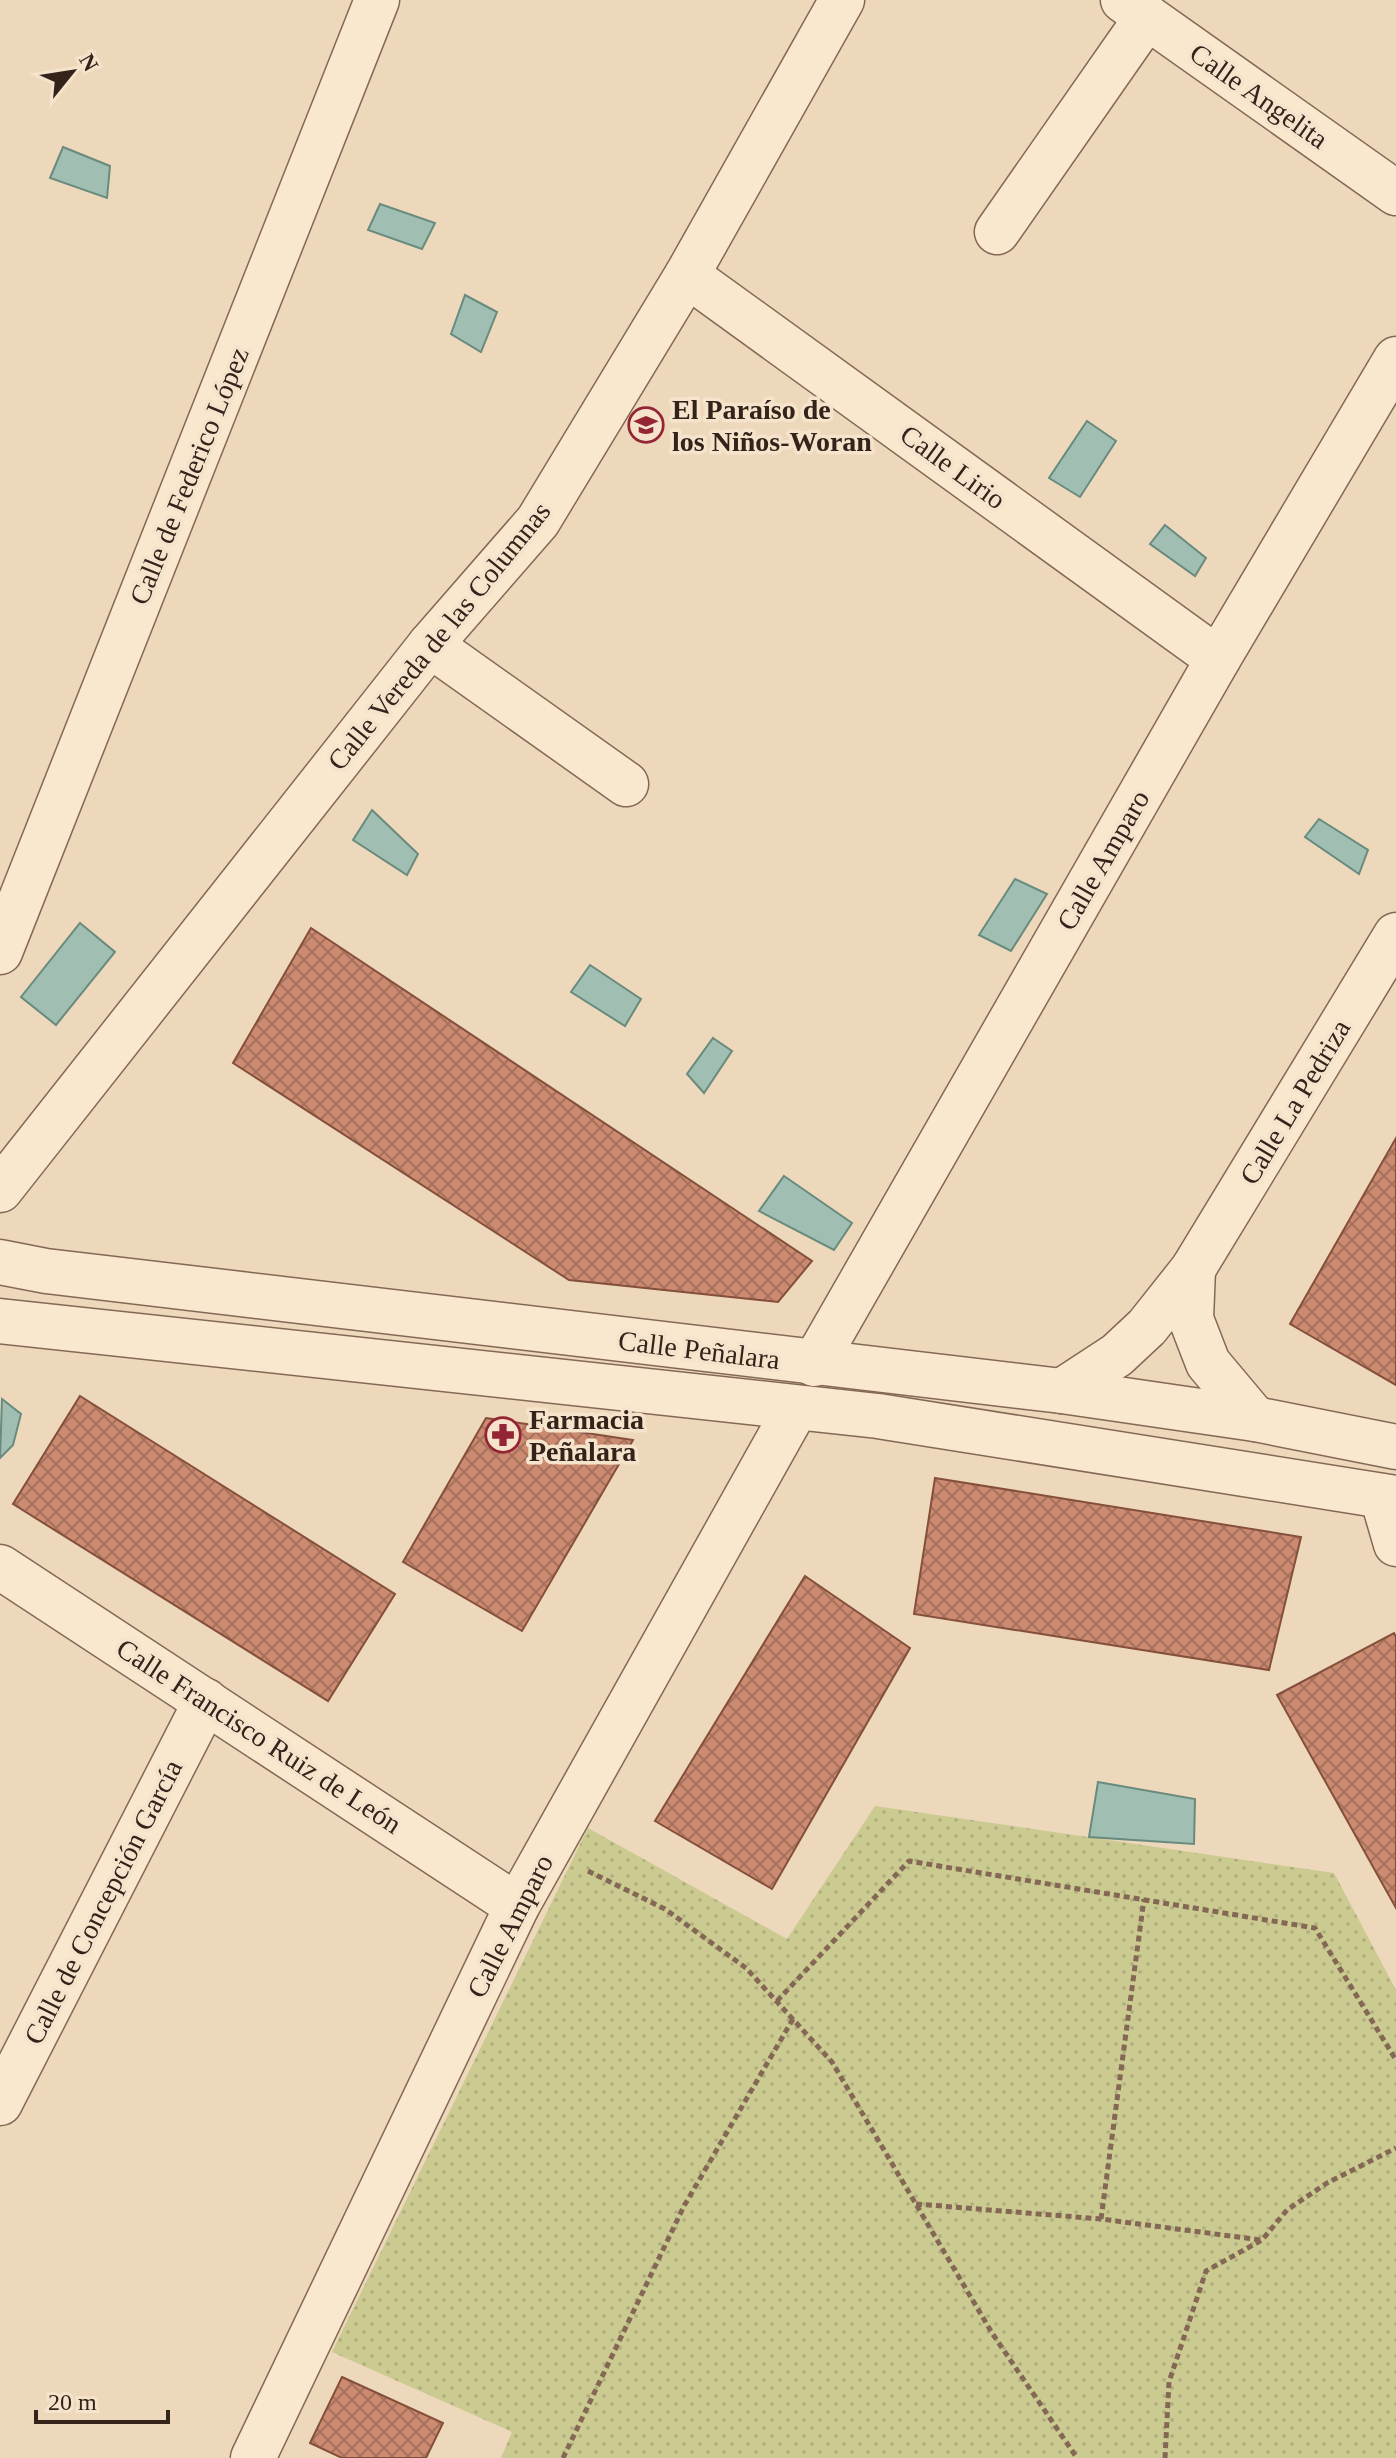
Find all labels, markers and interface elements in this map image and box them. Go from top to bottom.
north arrow [32,32,112,112]
street label: Calle Angelita [1184,37,1334,155]
text: N [74,49,104,75]
street label: Calle de Federico López [123,343,255,609]
place label: El Paraíso de los Niños-Woran [672,394,872,457]
school or university icon: El Paraíso de los Niños-Woran [627,406,665,444]
street label: Calle Lirio [895,419,1011,515]
street label: Calle Vereda de las Columnas [321,496,557,776]
street label: Calle Amparo [1051,785,1155,935]
street label: Calle La Pedriza [1234,1014,1357,1190]
street label: Calle Peñalara [616,1325,782,1375]
place label: Farmacia Peñalara [529,1404,644,1467]
pharmacy icon: Farmacia Peñalara [484,1416,522,1454]
street label: Calle Francisco Ruiz de León [111,1632,407,1840]
street label: Calle de Concepción García [18,1754,189,2049]
street label: Calle Amparo [461,1849,559,2003]
scale bar [36,2374,168,2424]
text: 20 m [48,2389,97,2415]

